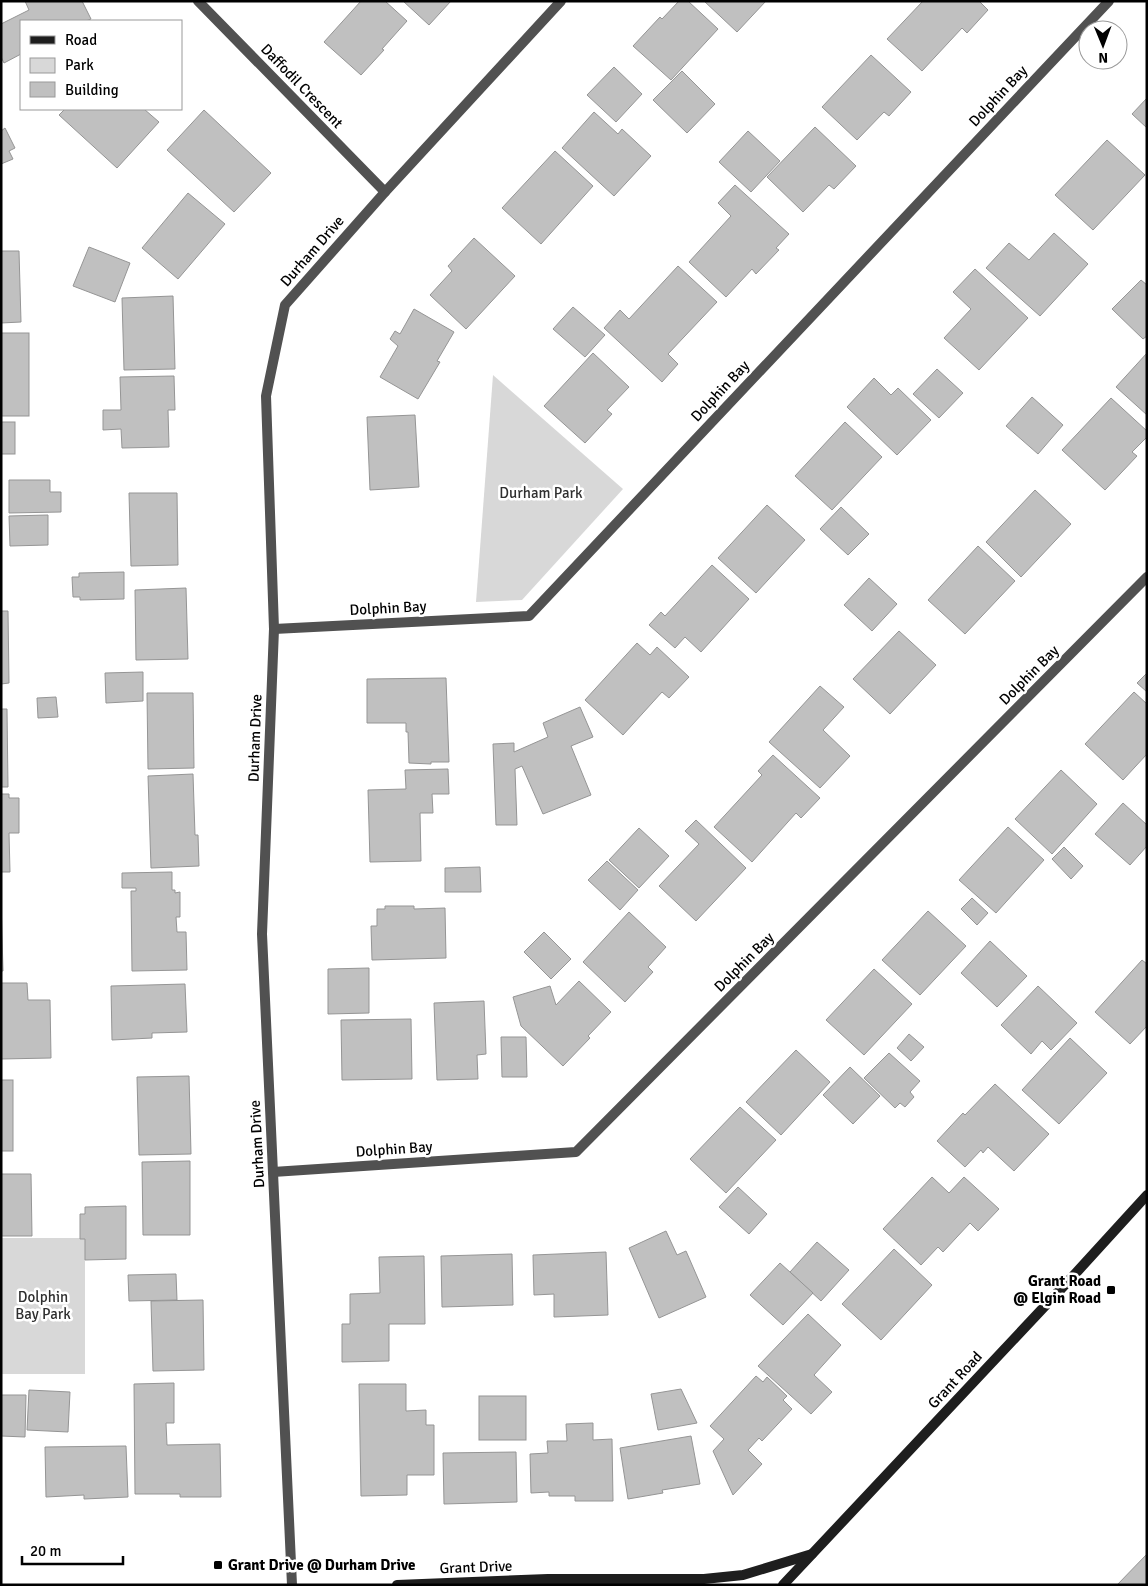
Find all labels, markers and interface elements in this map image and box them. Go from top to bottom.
legend [20,20,182,110]
north arrow [1078,20,1128,70]
text: Road [65,31,97,49]
street label: Daffodil Crescent [257,40,347,132]
text: N [1098,49,1108,66]
text: Park [65,56,94,74]
street label: Dolphin Bay [965,62,1031,130]
text: Building [65,81,119,99]
street label: Durham Drive [276,212,348,290]
street label: Dolphin Bay [687,357,753,425]
park label: Durham Park [499,484,583,502]
street label: Dolphin Bay [349,597,427,619]
street label: Dolphin Bay [995,641,1063,709]
street label: Durham Drive [244,694,266,782]
street label: Dolphin Bay [710,928,778,996]
street label: Durham Drive [246,1100,268,1188]
street label: Dolphin Bay [355,1137,433,1161]
place label: Grant Road @ Elgin Road [1013,1272,1101,1307]
marker: Grant Road @ Elgin Road [1105,1284,1117,1296]
park label: Dolphin Bay Park [15,1288,71,1323]
street label: Grant Road [924,1348,986,1412]
scale bar [22,1534,124,1566]
text: 20 m [30,1542,61,1560]
place label: Grant Drive @ Durham Drive [228,1556,415,1574]
street label: Grant Drive [439,1557,513,1577]
marker: Grant Drive @ Durham Drive [212,1559,224,1571]

